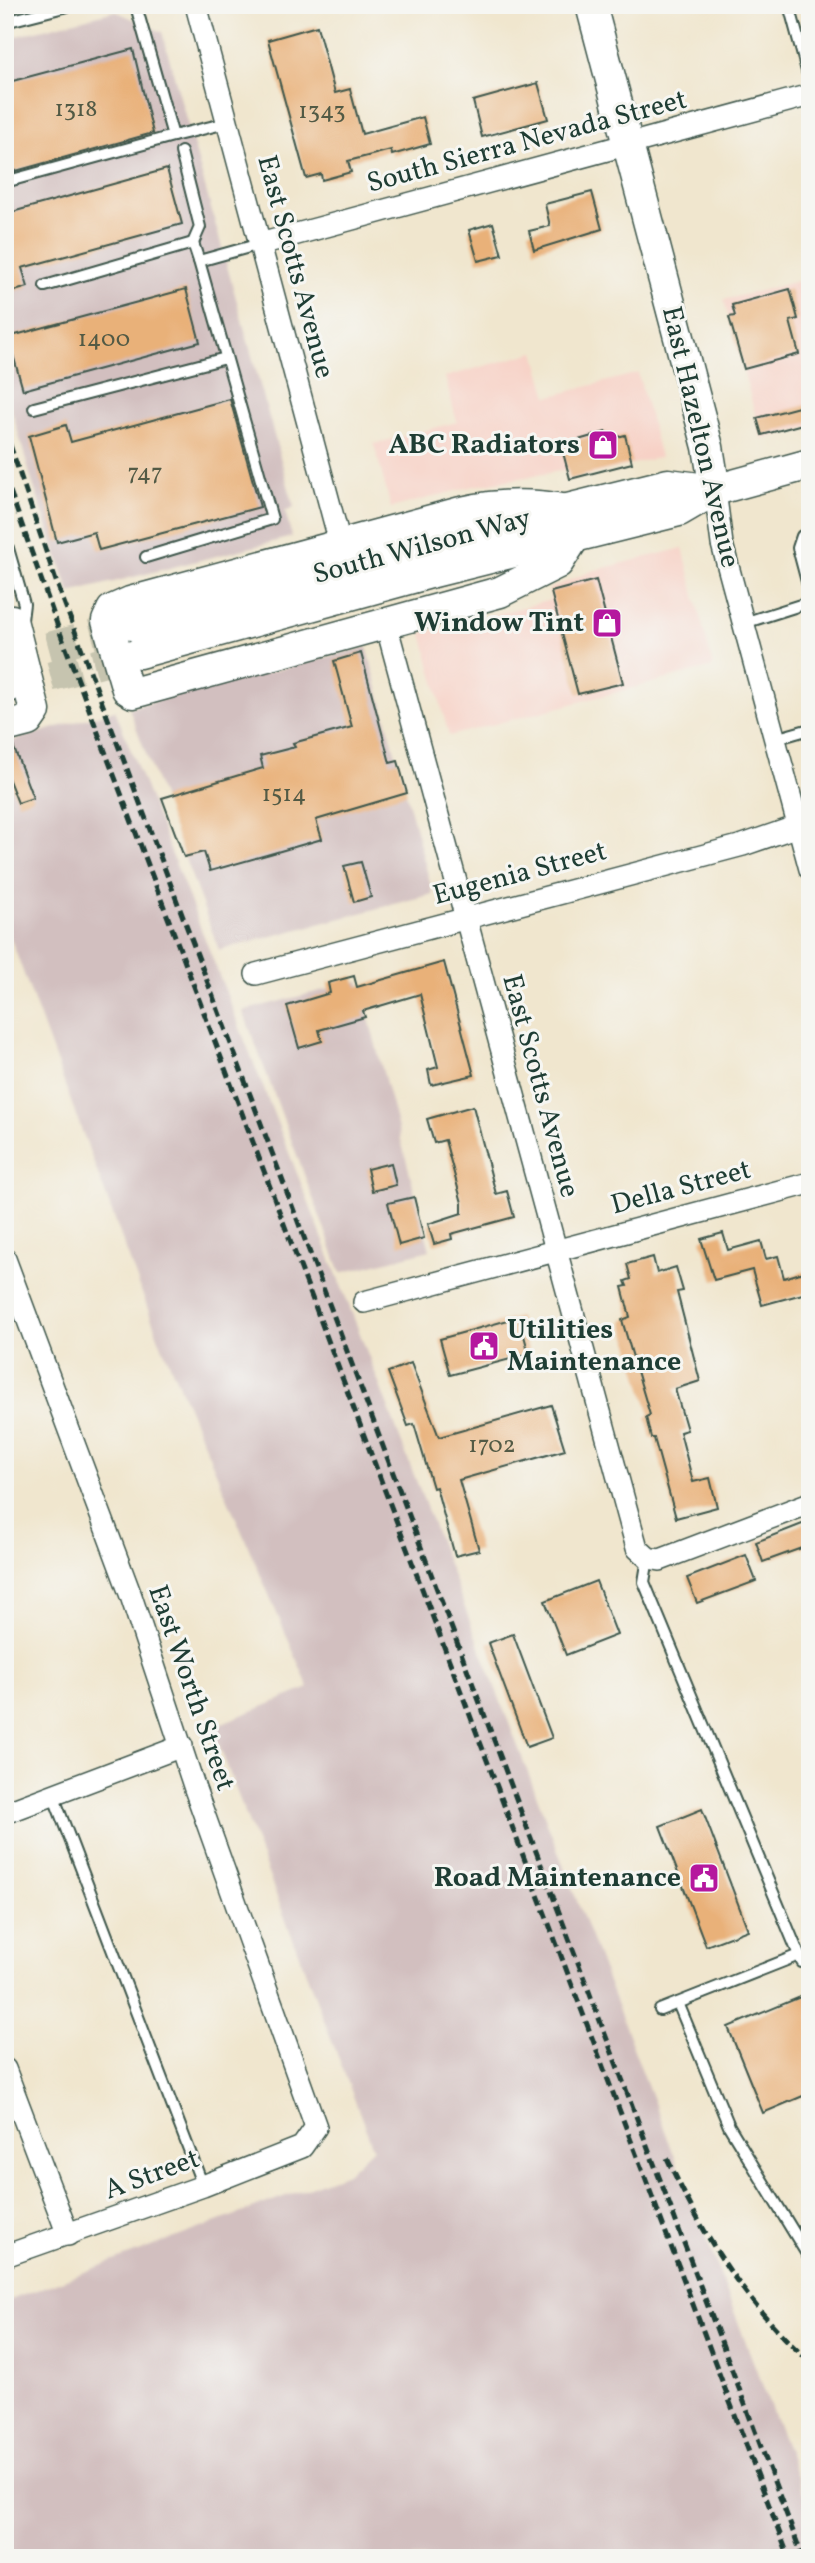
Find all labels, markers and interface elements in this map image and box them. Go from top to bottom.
street label: South Sierra Nevada Street [363,81,691,203]
house number: 1318 [54,93,98,127]
house number: 1343 [298,95,346,129]
street label: East Scotts Avenue [246,151,344,383]
street label: East Hazelton Avenue [651,302,749,572]
house number: 1400 [78,323,130,357]
place label: ABC Radiators [388,426,580,465]
shop icon: ABC Radiators [586,428,620,462]
house number: 747 [127,457,163,491]
street label: South Wilson Way [309,499,535,595]
place label: Window Tint [414,604,584,643]
shop icon: Window Tint [590,606,624,640]
house number: 1514 [262,778,306,812]
street label: Eugenia Street [429,832,611,916]
street label: East Scotts Avenue [491,970,589,1202]
street label: Della Street [607,1151,755,1225]
place label: Utilities Maintenance [507,1311,681,1382]
public building icon: Utilities Maintenance [467,1329,501,1363]
house number: 1702 [468,1429,516,1463]
street label: East Worth Street [138,1580,244,1796]
place label: Road Maintenance [434,1859,681,1898]
public building icon: Road Maintenance [687,1861,721,1895]
street label: A Street [99,2140,205,2210]

